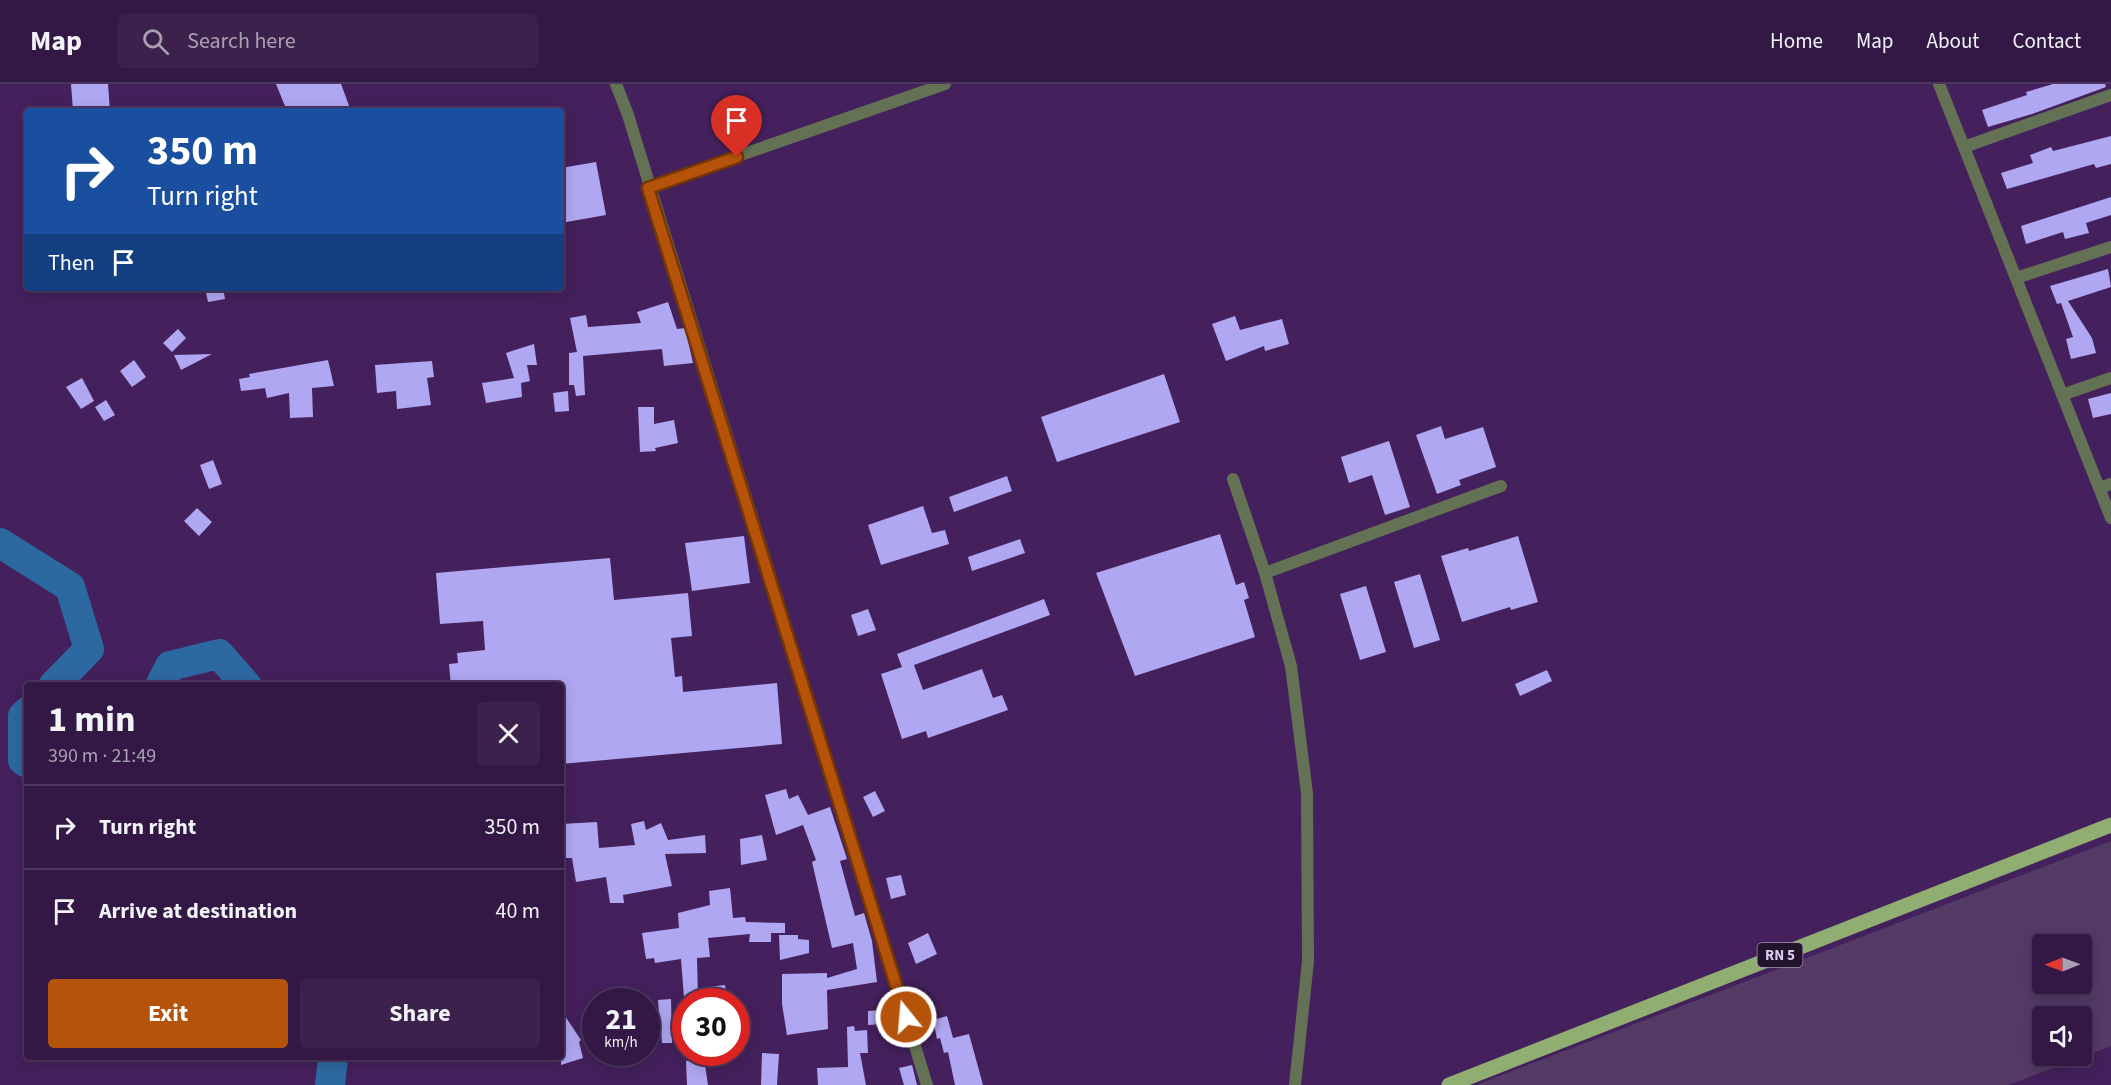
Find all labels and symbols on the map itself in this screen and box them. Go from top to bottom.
pin [711,95,762,157]
north arrow [2032,934,2092,994]
road number: RN 5 [1758,943,1802,967]
position arrow [874,985,938,1049]
speed limit sign: 30 [672,988,750,1066]

